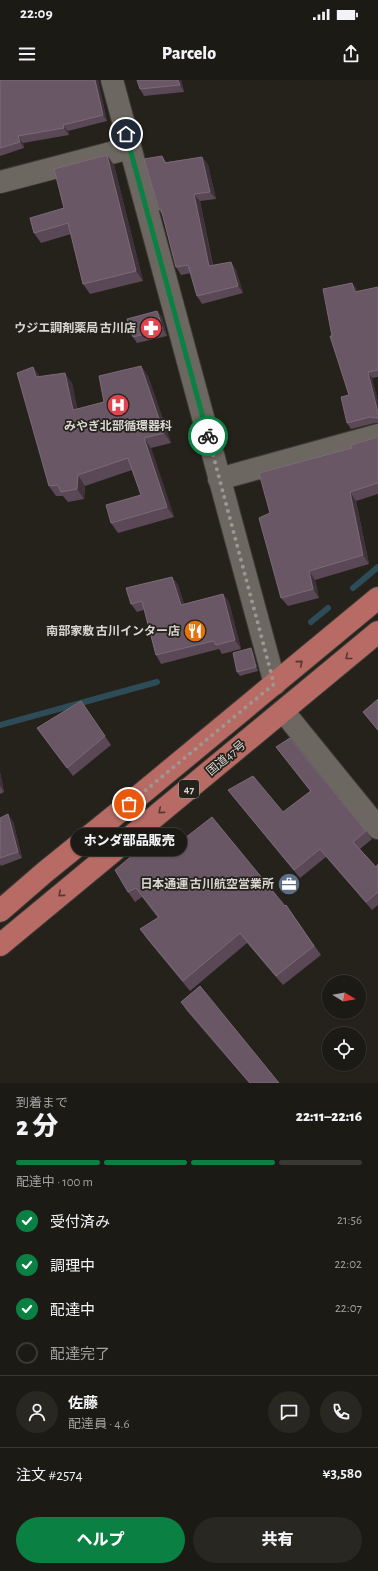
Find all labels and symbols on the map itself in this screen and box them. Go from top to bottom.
pin [109,117,143,151]
pharmacy icon: ウジエ調剤薬局 古川店 [138,315,164,341]
place label: ウジエ調剤薬局 古川店 [14,321,136,334]
hospital icon: みやぎ北部循環器科 [105,392,131,418]
courier [188,416,228,456]
place label: みやぎ北部循環器科 [64,419,172,432]
restaurant icon: 南部家敷 古川インター店 [182,618,208,644]
place label: 南部家敷 古川インター店 [46,624,180,637]
one-way arrow [345,652,353,659]
one-way arrow [295,661,302,668]
street label: 国道47号 [204,738,248,778]
road number: 47 [179,780,199,798]
pin [112,787,146,821]
one-way arrow [159,807,166,814]
callout: ホンダ部品販売 [71,828,187,856]
office icon: 日本通運 古川航空営業所 [276,871,302,897]
place label: 日本通運 古川航空営業所 [140,877,274,890]
one-way arrow [59,890,66,897]
north arrow [322,975,366,1019]

